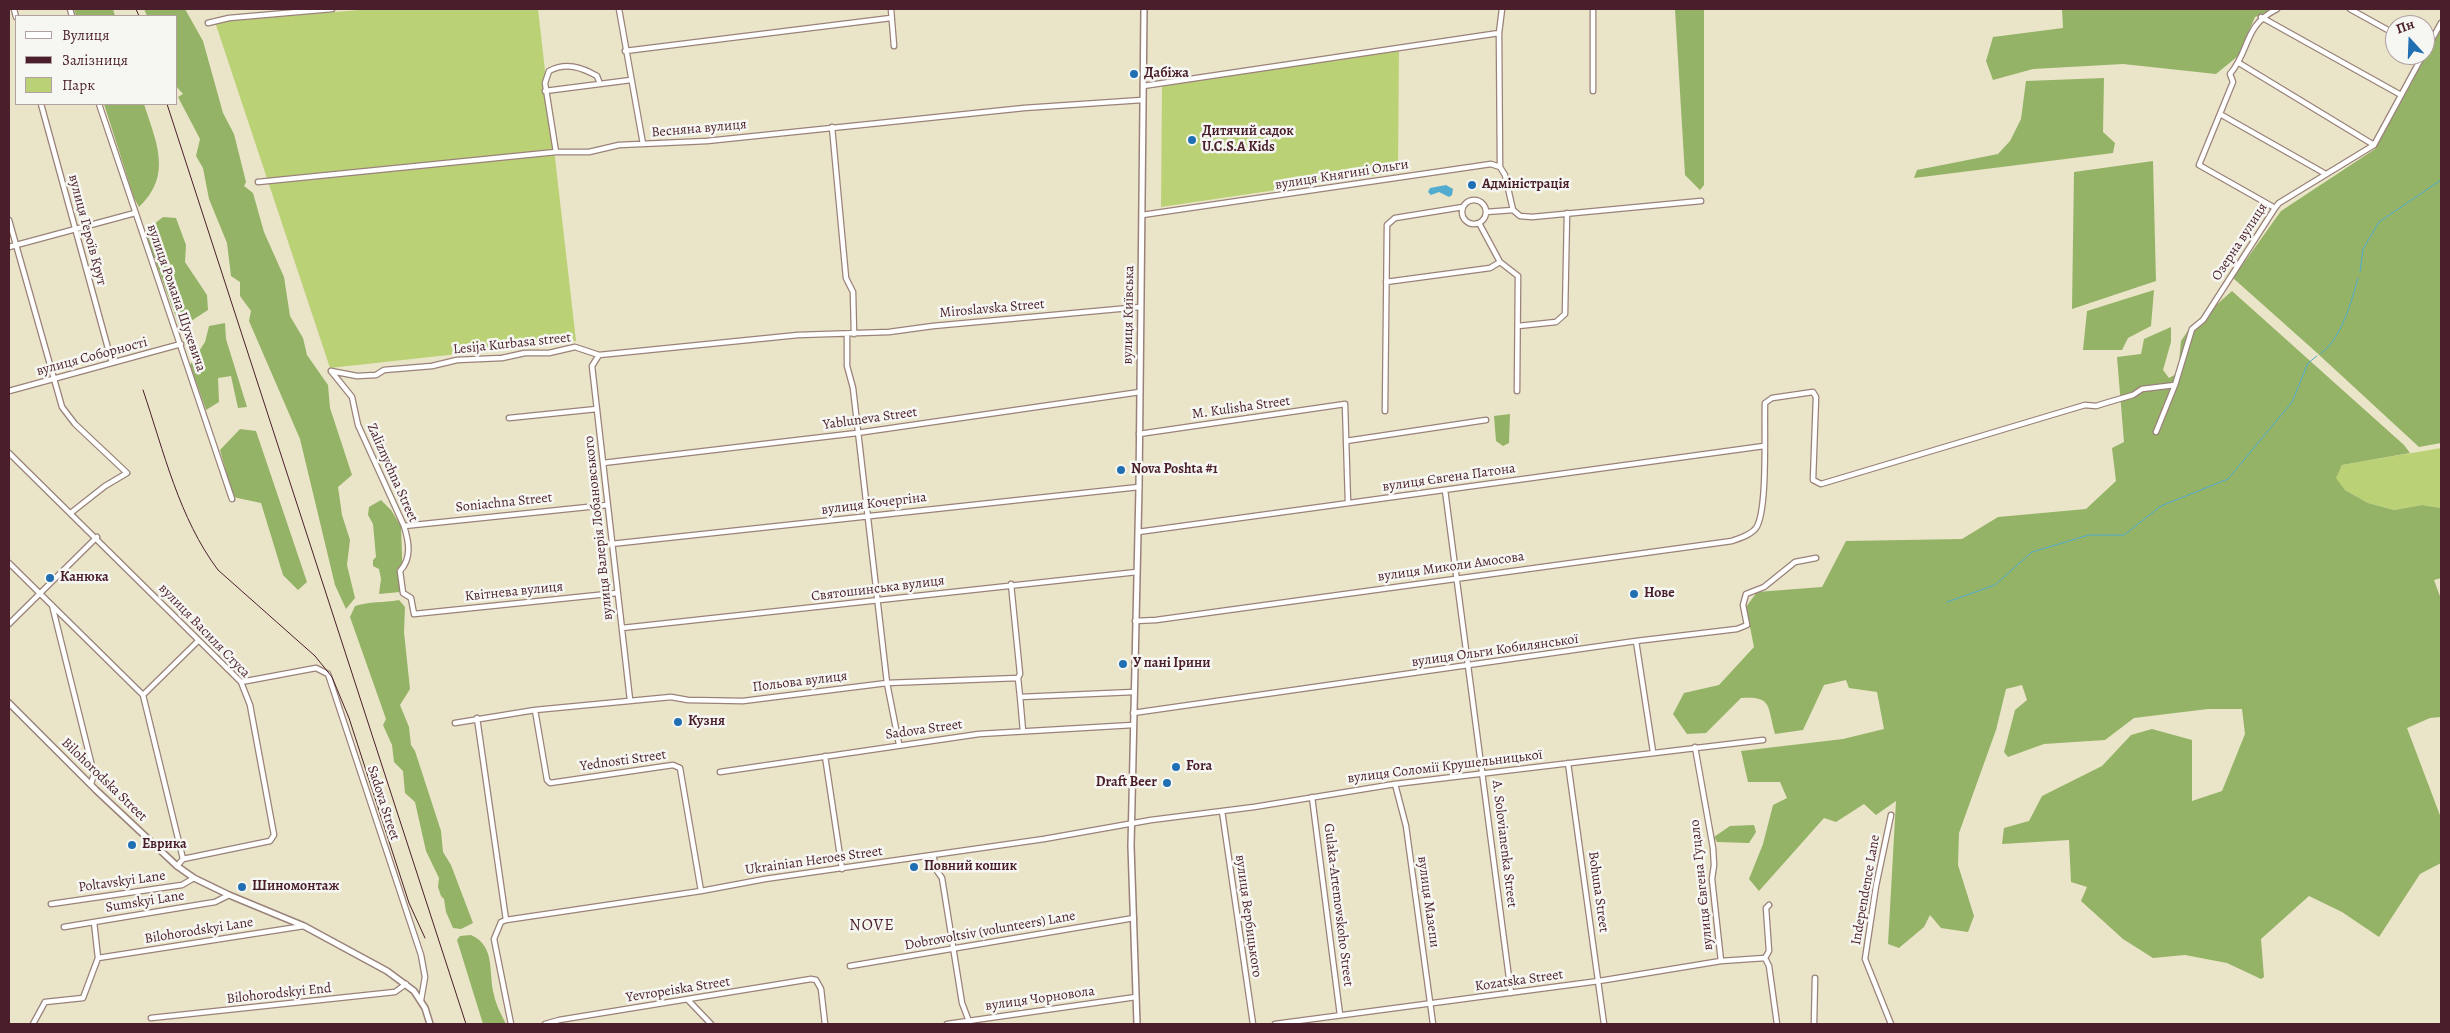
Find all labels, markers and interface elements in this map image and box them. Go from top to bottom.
text: Пн [2393,14,2417,38]
legend [15,15,178,105]
north arrow [2385,15,2435,65]
text: Вулиця [62,25,109,45]
text: Залізниця [62,50,128,70]
place label: Дабіжа [1144,66,1189,82]
marker: Дабіжа [1128,68,1140,80]
text: Парк [62,75,95,95]
street label: Весняна вулиця [651,116,747,142]
place label: Дитячий садок U.C.S.A Kids [1202,124,1294,156]
marker: Дитячий садок U.C.S.A Kids [1186,134,1198,146]
street label: вулиця Княгині Ольги [1274,156,1410,194]
street label: вулиця Героїв Крут [64,173,110,287]
place label: Адміністрація [1482,177,1570,193]
marker: Адміністрація [1466,179,1478,191]
street label: Озерна вулиця [2209,200,2271,284]
street label: вулиця Романа Шухевича [143,222,209,374]
street label: вулиця Київська [1120,265,1138,365]
street label: Miroslavska Street [939,296,1045,322]
street label: Lesija Kurbasa street [452,329,572,359]
street label: вулиця Соборності [35,334,149,380]
street label: M. Kulisha Street [1191,393,1291,423]
street label: Yabluneva Street [822,404,918,434]
street label: Zaliznychna Street [363,421,421,525]
street label: вулиця Валерія Лобановського [581,435,617,621]
street label: вулиця Євгена Патона [1381,460,1517,496]
place label: Nova Poshta #1 [1131,462,1218,478]
marker: Nova Poshta #1 [1115,464,1127,476]
street label: вулиця Кочергіна [820,489,928,519]
street label: Soniachna Street [455,490,553,516]
street label: вулиця Миколи Амосова [1377,548,1525,586]
place label: Канюка [60,570,109,586]
marker: Канюка [44,572,56,584]
street label: Святошинська вулиця [810,572,946,606]
street label: Квітнева вулиця [464,578,564,606]
street label: вулиця Василя Стуса [155,580,253,682]
place label: Нове [1644,586,1675,602]
marker: Нове [1628,588,1640,600]
street label: вулиця Ольги Кобилянської [1411,631,1579,671]
place label: У пані Ірини [1133,656,1211,672]
marker: У пані Ірини [1117,658,1129,670]
street label: Польова вулиця [752,668,848,696]
place label: Кузня [688,714,725,730]
marker: Кузня [672,716,684,728]
street label: Sadova Street [884,716,964,744]
street label: Bilohorodska Street [58,735,150,825]
street label: Yednosti Street [579,747,667,775]
street label: вулиця Соломії Крушельницької [1346,747,1544,787]
place label: Fora [1186,759,1212,775]
marker: Fora [1170,761,1182,773]
street label: Sadova Street [363,763,403,843]
place label: Draft Beer [1096,775,1157,791]
marker: Draft Beer [1161,777,1173,789]
street label: A. Solovianenka Street [1488,779,1520,909]
street label: вулиця Євгена Гуцало [1687,819,1717,951]
street label: Gulaka-Artemovskoho Street [1320,823,1356,987]
street label: Independence Lane [1848,834,1884,946]
place label: Еврика [142,837,187,853]
marker: Еврика [126,839,138,851]
street label: Ukrainian Heroes Street [744,843,884,879]
street label: Bohuna Street [1584,850,1612,934]
street label: вулиця Вербицького [1231,853,1265,979]
street label: вулиця Мазепи [1413,855,1443,949]
place label: Повний кошик [924,859,1017,875]
marker: Повний кошик [908,861,920,873]
street label: Poltavskyi Lane [77,868,167,896]
place label: Шиномонтаж [252,879,339,895]
marker: Шиномонтаж [236,881,248,893]
street label: Sumskyi Lane [104,887,186,917]
street label: Dobrovoltsiv (volunteers) Lane [903,908,1077,954]
street label: Bilohorodskyi Lane [143,914,255,948]
district label: NOVE [849,916,895,936]
street label: Kozatska Street [1474,966,1564,996]
street label: Yevropeiska Street [625,973,731,1007]
street label: Bilohorodskyi End [226,980,332,1008]
street label: вулиця Чорновола [984,983,1096,1015]

